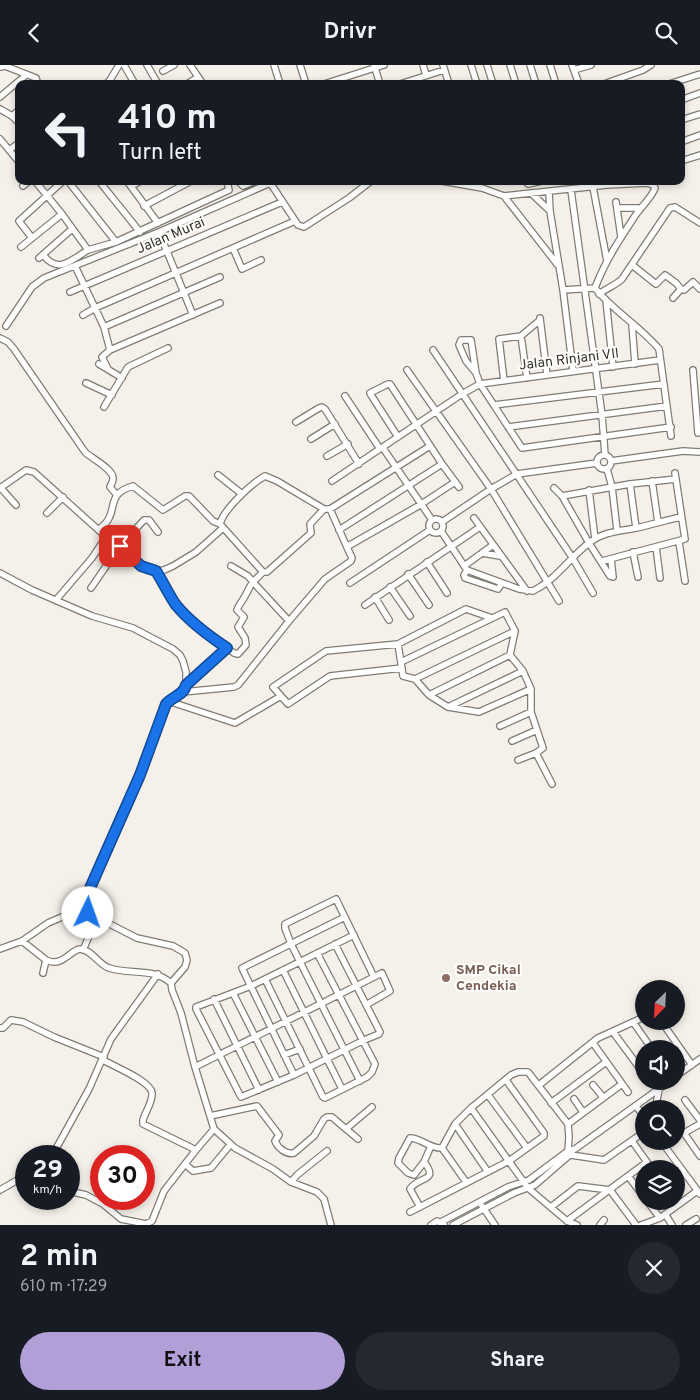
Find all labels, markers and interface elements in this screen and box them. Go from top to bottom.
icon: back [20,19,48,47]
text: Drivr [324,19,376,46]
icon: search [652,19,680,47]
text: 410 m [118,97,217,141]
icon: left [35,100,100,165]
text: Turn left [118,140,201,167]
street label: Jalan Murai [134,214,208,258]
street label: Jalan Rinjani VII [518,345,620,375]
pin [99,525,141,567]
icon: arrive [106,532,134,560]
position arrow [61,886,113,938]
place label: SMP Cikal Cendekia [456,962,521,995]
marker: SMP Cikal Cendekia [440,972,452,984]
north arrow [635,980,685,1030]
map controls [635,980,685,1210]
button: sound [635,1040,685,1090]
button: search [635,1100,685,1150]
speed limit sign: 30 [90,1145,155,1210]
text: 29 [32,1155,63,1187]
button: layers [635,1160,685,1210]
text: km/h [33,1182,62,1198]
text: 2 min [20,1239,98,1276]
button: close [628,1242,680,1294]
text: 610 m · 17:29 [20,1277,107,1297]
button: Exit [20,1332,345,1390]
button: Share [355,1332,680,1390]

